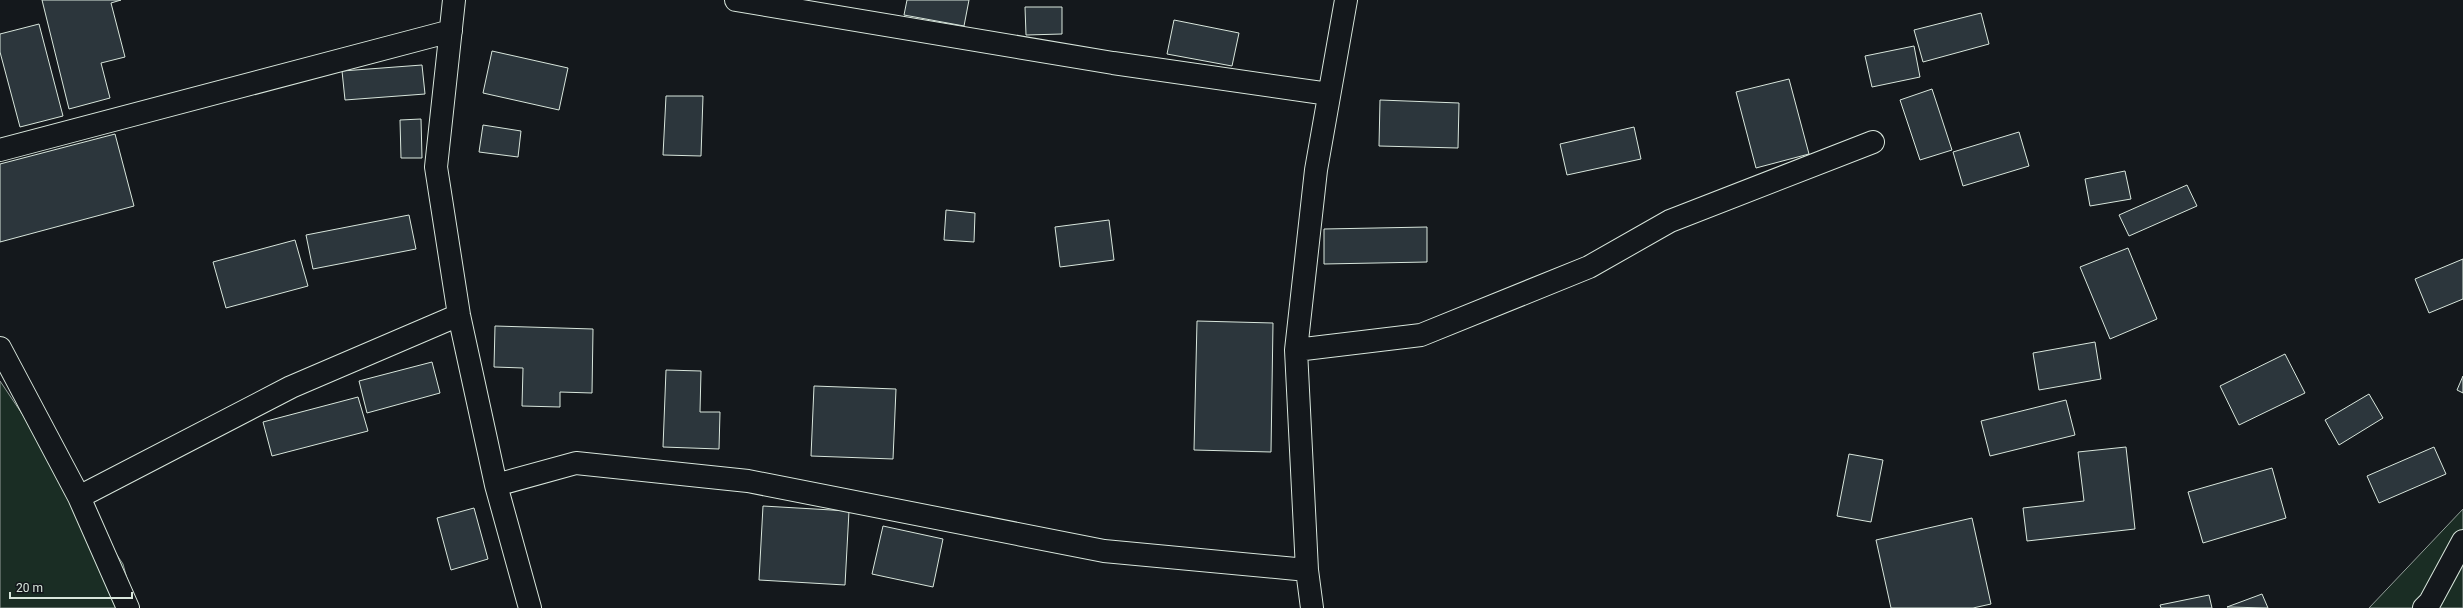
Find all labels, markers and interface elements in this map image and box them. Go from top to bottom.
scale bar [10,574,132,600]
text: 20 m [16,581,43,595]

